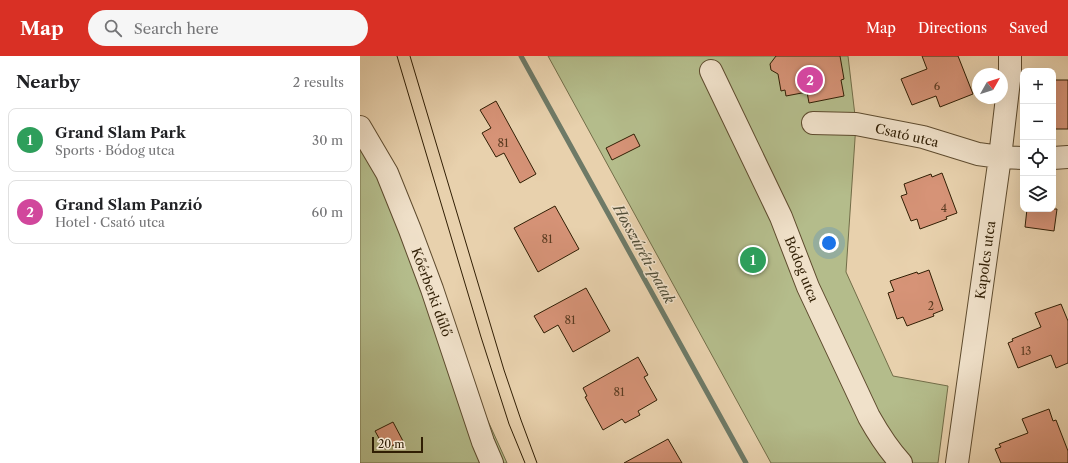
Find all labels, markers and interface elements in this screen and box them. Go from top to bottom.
search box [88,10,368,46]
text: Map [20,17,64,40]
icon: search [102,17,124,39]
text: Search here [134,19,219,38]
text: Map [866,19,896,37]
text: Directions [918,19,987,37]
text: Saved [1009,19,1048,37]
pin: 2 [797,65,823,95]
north arrow [972,68,1008,104]
map controls [1020,68,1056,212]
button: + [1020,68,1056,104]
text: Nearby [16,72,80,92]
text: 2 results [293,74,344,90]
house number: 6 [934,79,941,93]
button: − [1020,104,1056,140]
street label: Csató utca [874,120,941,150]
text: Grand Slam Park [55,123,186,142]
text: 1 [27,132,33,148]
text: 30 m [312,132,343,148]
house number: 81 [497,136,509,150]
button: locate [1020,140,1056,176]
text: Sports · Bódog utca [55,142,175,158]
button: layers [1020,176,1056,212]
text: Grand Slam Panzió [55,195,202,214]
water label: Hosszúréti-patak [609,200,679,308]
house number: 4 [941,201,947,215]
text: 2 [26,204,34,220]
text: 60 m [312,204,343,220]
text: Hotel · Csató utca [55,214,165,230]
street label: Kapolcs utca [972,220,998,300]
house number: 81 [541,232,553,246]
your location [819,233,839,253]
street label: Bódog utca [782,234,822,304]
street label: Kőérberki dűlő [408,245,456,339]
pin: 1 [740,245,766,275]
house number: 2 [928,299,934,313]
house number: 81 [564,313,576,327]
house number: 13 [1021,344,1031,358]
house number: 81 [613,385,625,399]
scale bar [372,435,423,454]
text: 20 m [378,437,404,451]

